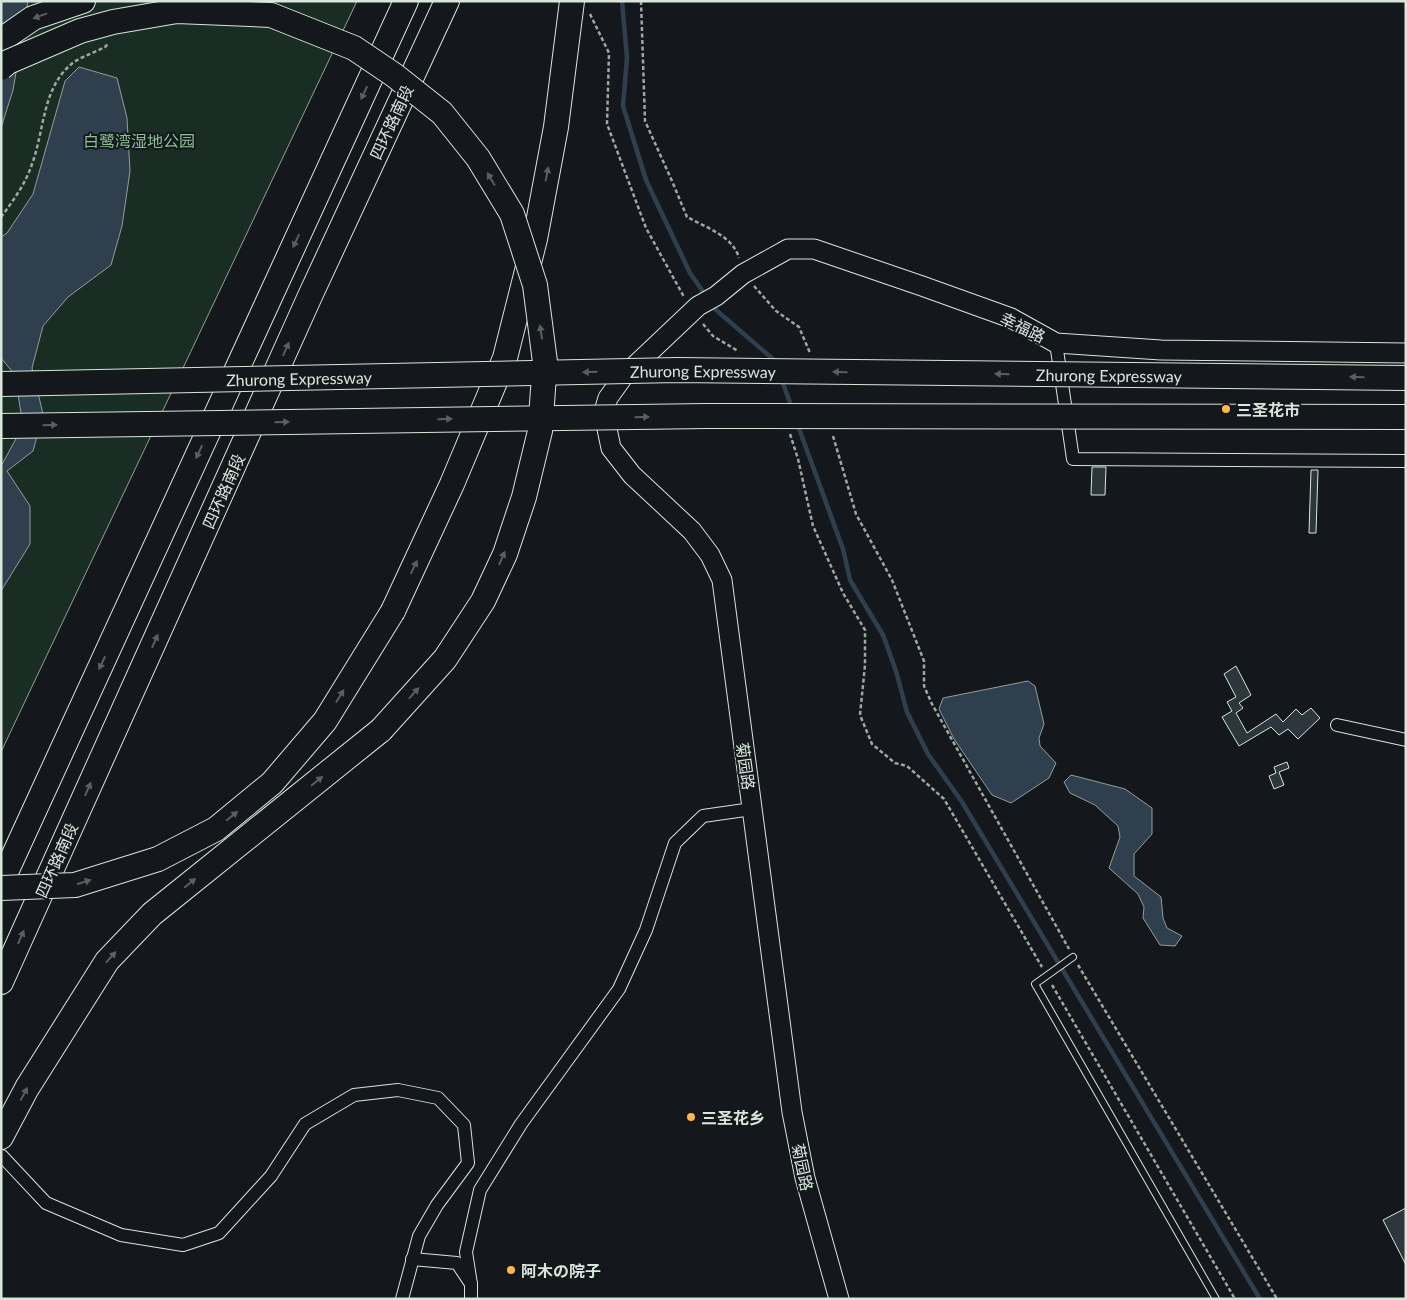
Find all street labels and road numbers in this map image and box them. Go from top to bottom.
street label: 四环路南段 [365,82,417,162]
street label: 幸福路 [997,308,1049,346]
street label: Zhurong Expressway [630,360,777,381]
street label: Zhurong Expressway [1036,364,1183,385]
street label: Zhurong Expressway [226,367,373,389]
street label: 四环路南段 [198,451,248,531]
street label: 菊园路 [733,741,759,791]
street label: 四环路南段 [31,820,81,900]
street label: 菊园路 [789,1142,817,1192]

